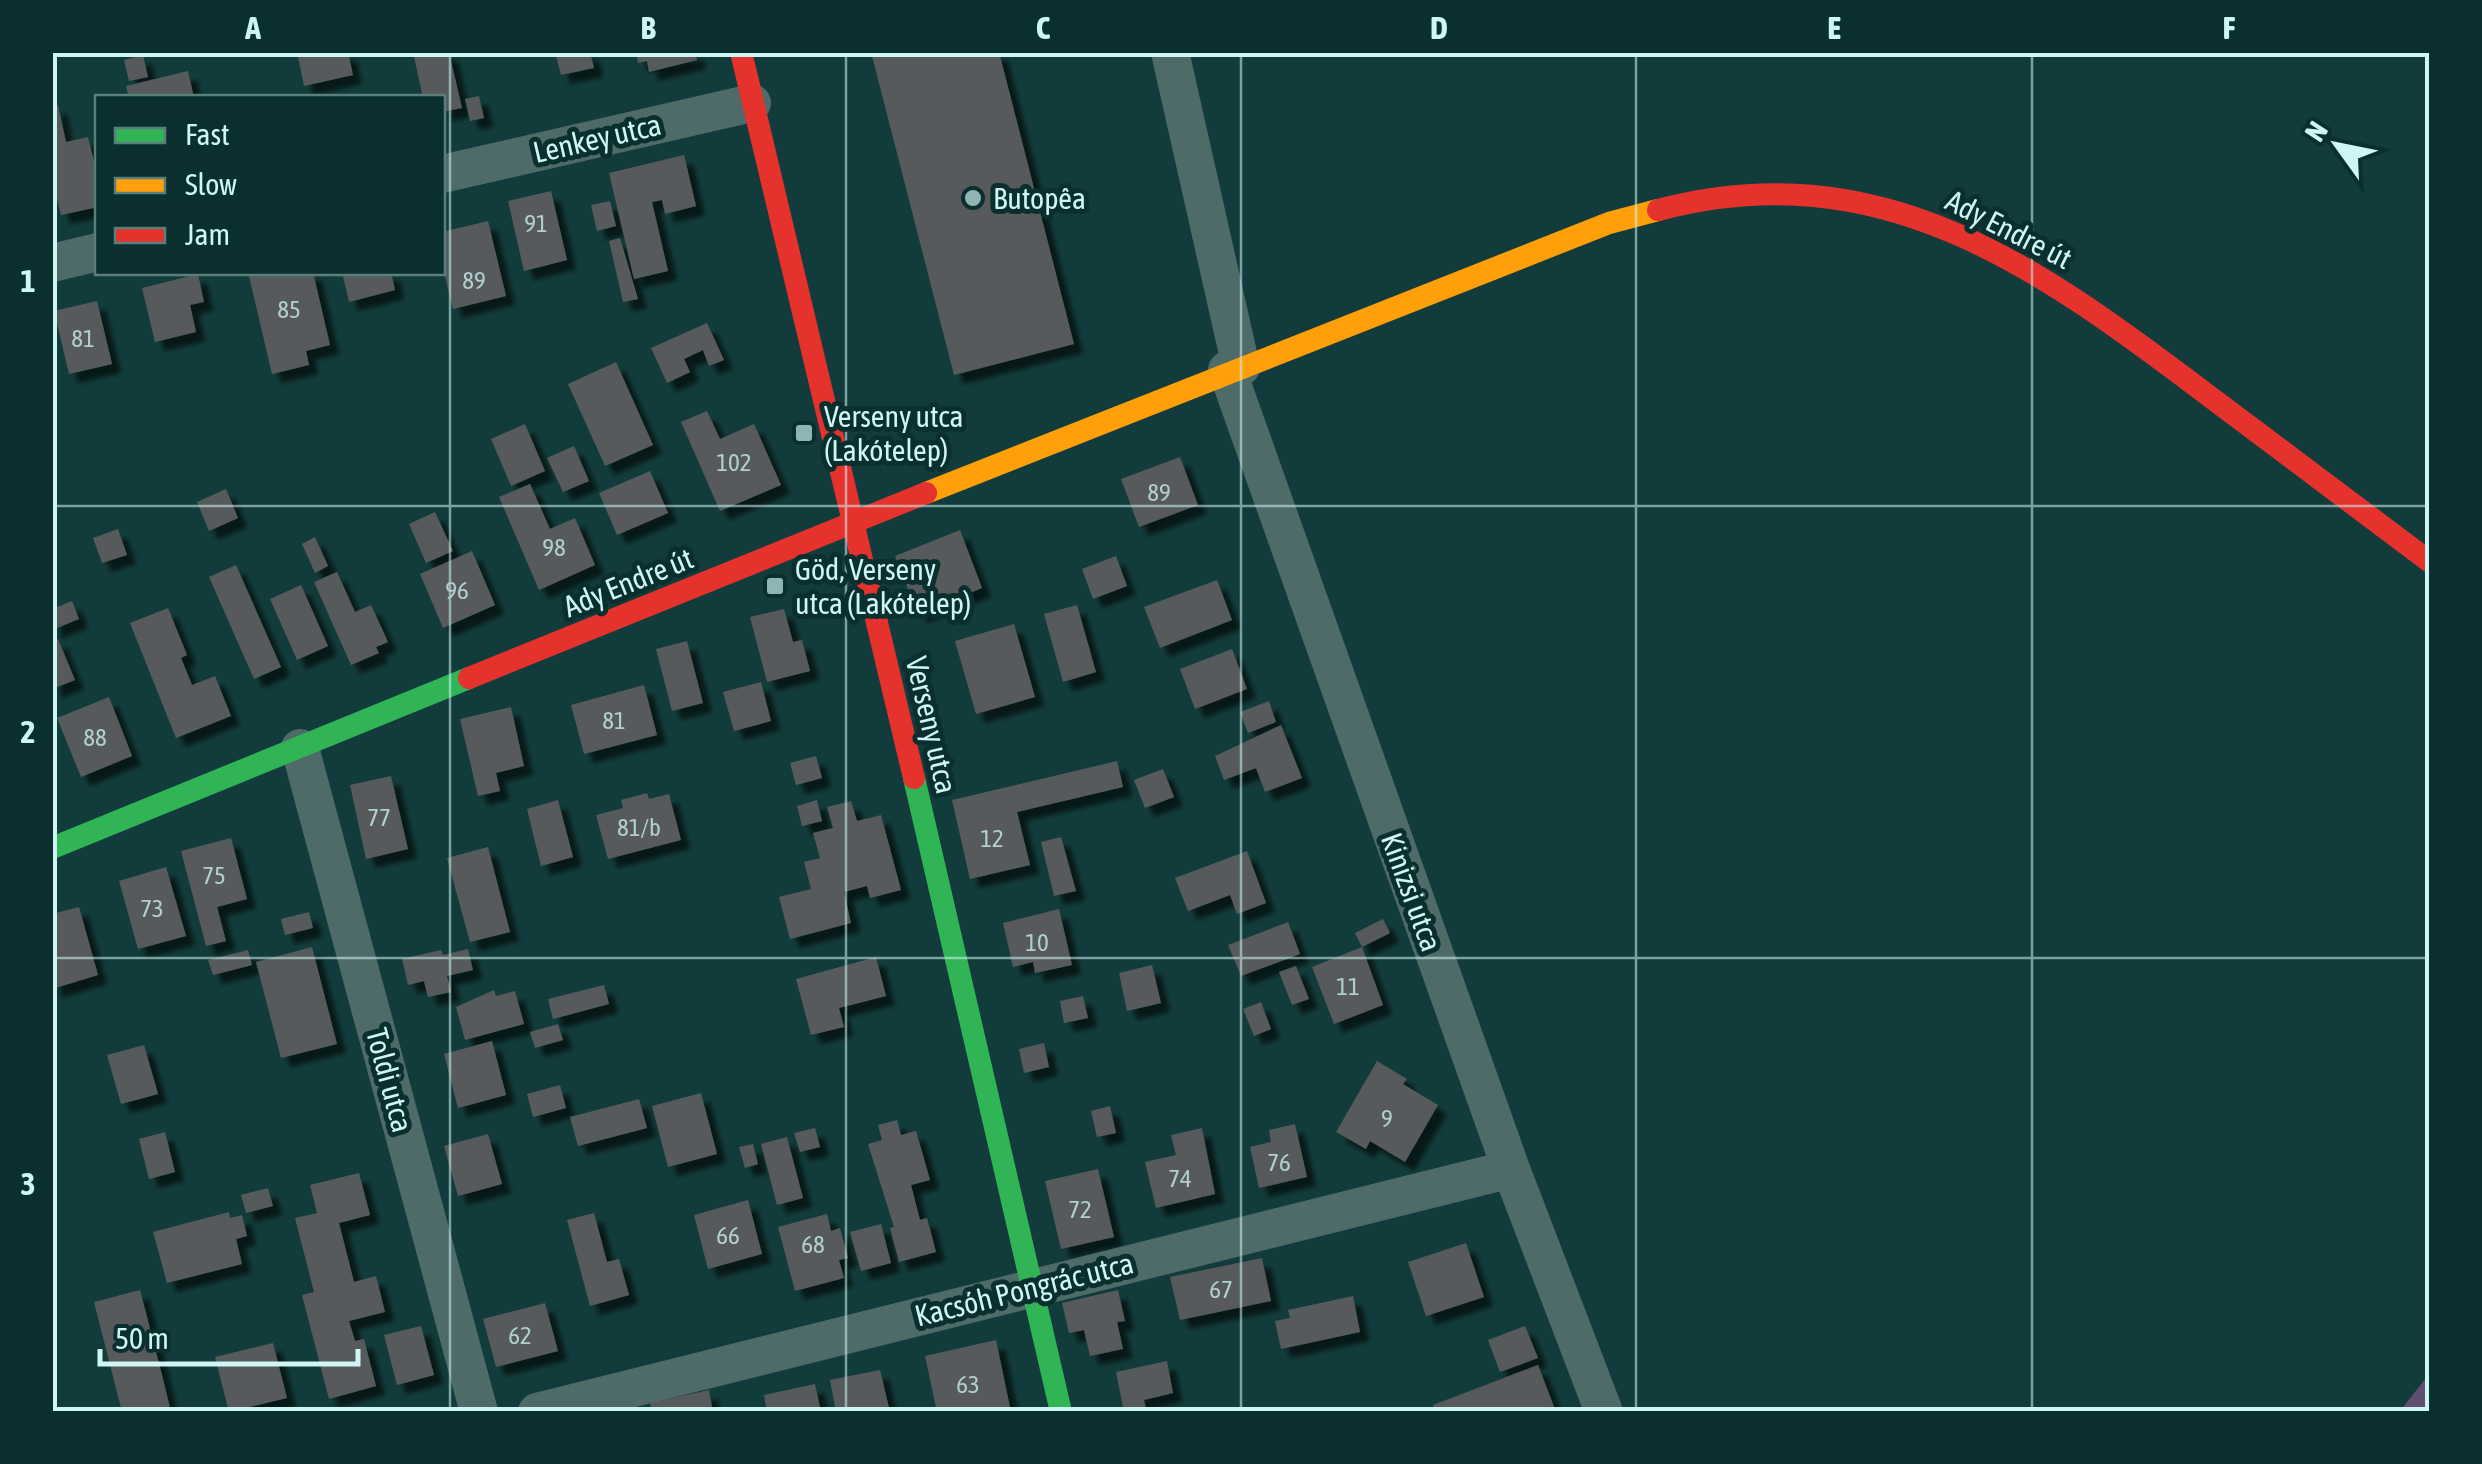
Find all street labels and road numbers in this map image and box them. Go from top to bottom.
street label: Lenkey utca [530,107,664,169]
street label: Ady Endre út [1940,183,2078,275]
street label: Ady Endre út [558,541,698,623]
street label: Verseny utca [900,653,964,797]
street label: Kinizsi utca [1375,828,1449,956]
street label: Toldi utca [360,1024,420,1136]
street label: Kacsóh Pongrác utca [911,1245,1137,1333]

